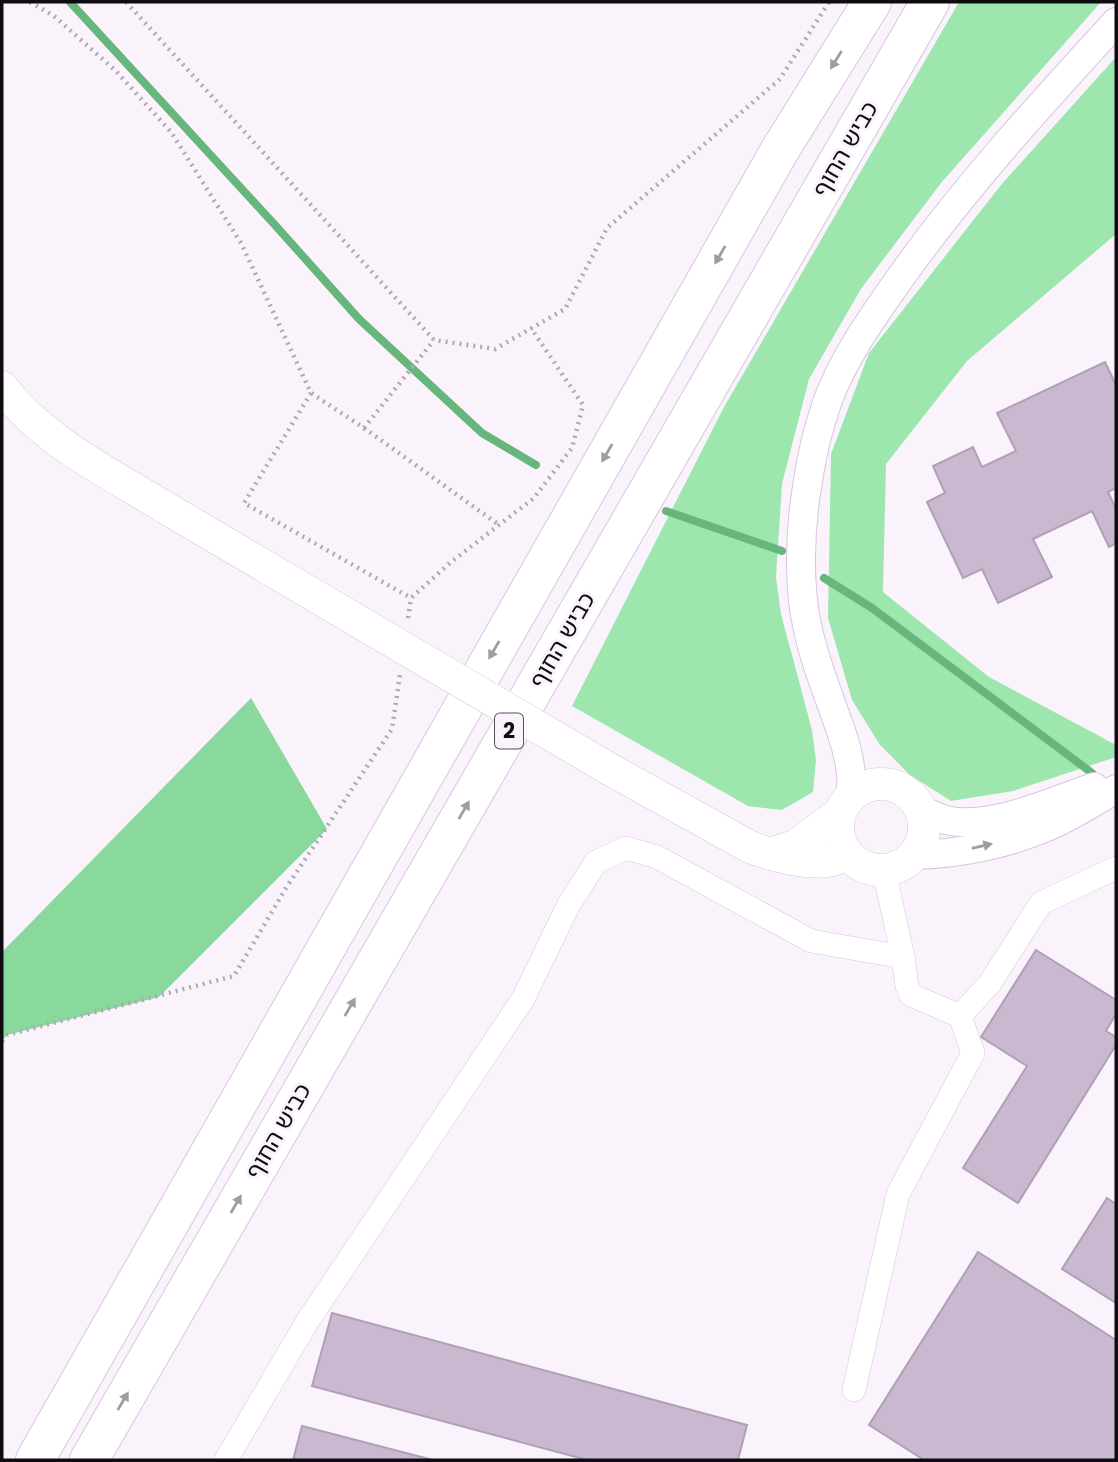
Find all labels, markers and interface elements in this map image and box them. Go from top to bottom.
one-way arrow [830,50,843,69]
street label: כביש החוף [805,95,885,203]
one-way arrow [714,245,726,265]
one-way arrow [601,443,613,462]
street label: כביש החוף [522,586,602,694]
one-way arrow [488,641,500,660]
road number: 2 [495,714,523,748]
one-way arrow [458,800,470,819]
one-way arrow [971,840,993,851]
one-way arrow [344,997,356,1016]
street label: כביש החוף [238,1077,318,1185]
one-way arrow [230,1194,242,1213]
one-way arrow [117,1391,129,1411]

